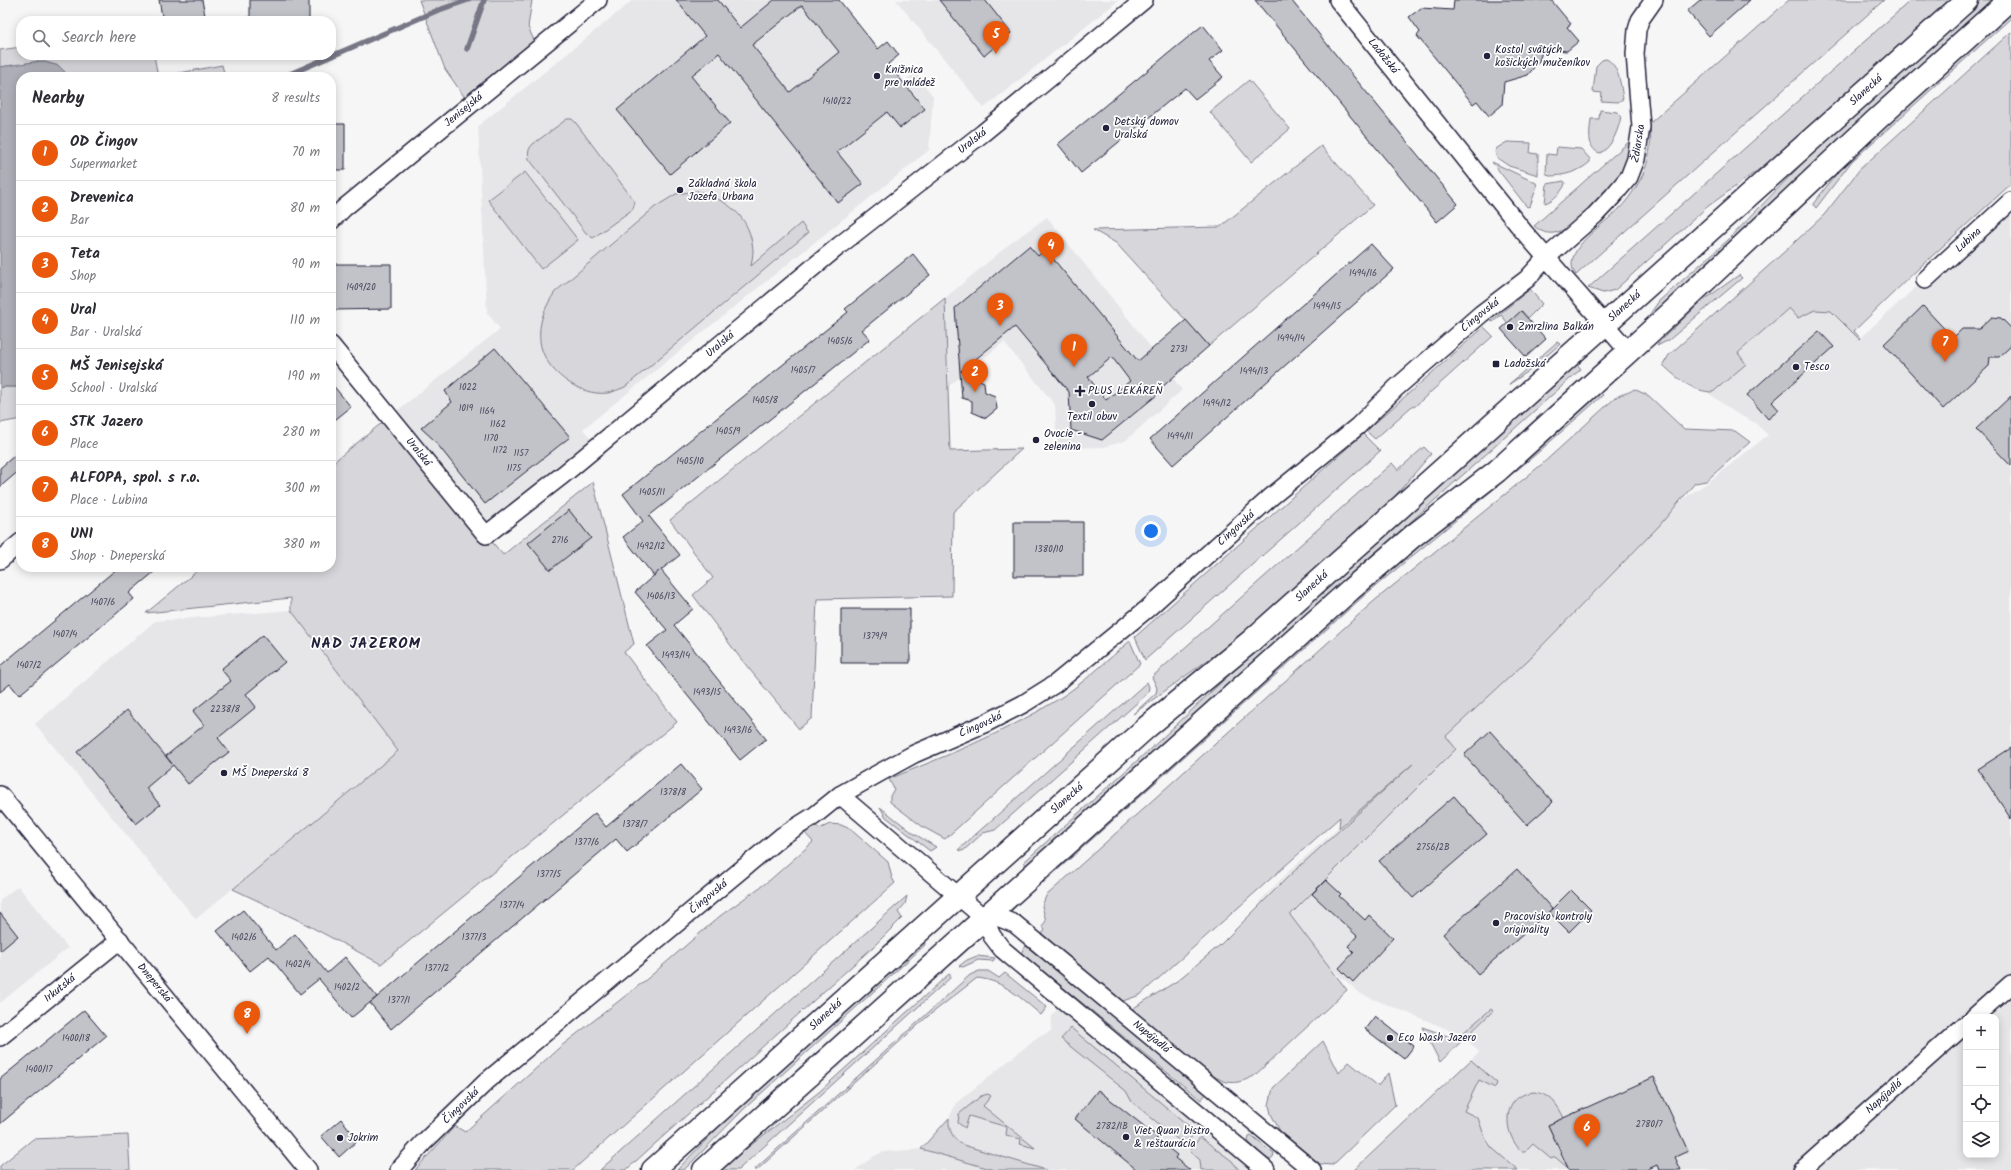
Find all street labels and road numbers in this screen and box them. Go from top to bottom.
street label: Ladožská [1363,34,1404,79]
street label: Slanecká [1845,69,1888,110]
street label: Jenisejská [440,87,489,132]
street label: Uralská [954,123,992,159]
street label: Ždiarska [1626,124,1650,166]
street label: Lubina [1951,223,1986,257]
street label: Slanecká [1604,285,1647,326]
street label: Čingovská [1456,293,1505,337]
street label: Uralská [702,326,740,362]
street label: Uralská [401,433,437,472]
street label: Čingovská [1213,505,1261,551]
street label: Slanecká [1291,565,1334,607]
street label: Čingovská [956,706,1007,743]
street label: Slanecká [1046,778,1089,819]
street label: Čingovská [685,874,733,919]
street label: Dneperská [132,959,177,1008]
street label: Irkutská [40,969,81,1007]
street label: Slanecká [805,994,848,1035]
street label: Napájadlá [1128,1016,1175,1059]
street label: Napájadlá [1862,1074,1908,1118]
street label: Čingovská [438,1082,485,1129]

